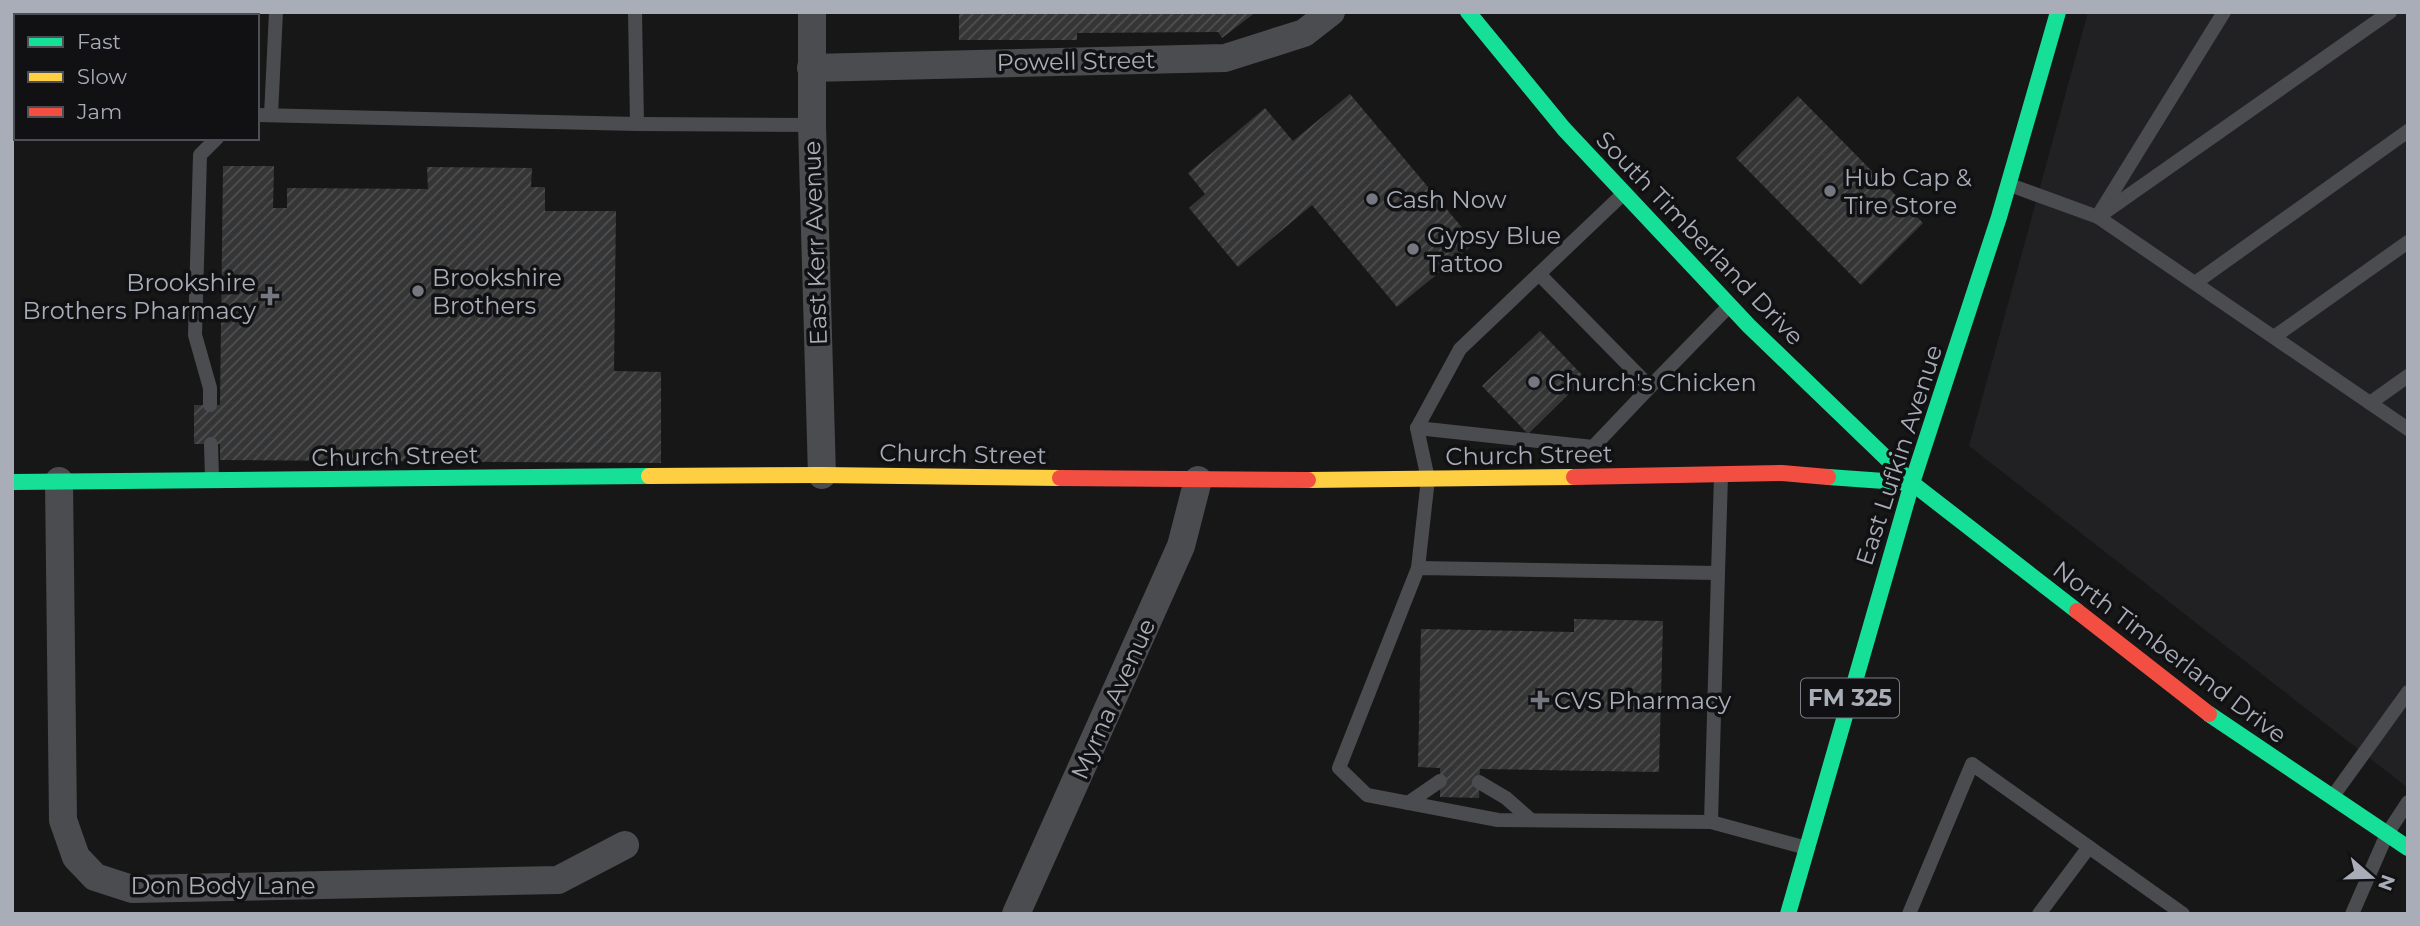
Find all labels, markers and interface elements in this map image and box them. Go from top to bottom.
legend [14,14,259,140]
text: Fast [77,29,121,54]
street label: Powell Street [996,45,1156,77]
text: Slow [77,64,127,89]
text: Jam [76,99,122,124]
street label: South Timberland Drive [1590,125,1810,351]
street label: East Kerr Avenue [797,140,833,346]
place label: Hub Cap & Tire Store [1844,163,1972,220]
marker: Hub Cap & Tire Store [1822,183,1838,199]
place label: Cash Now [1386,185,1507,214]
marker: Cash Now [1364,191,1380,207]
place label: Gypsy Blue Tattoo [1427,221,1561,278]
marker: Gypsy Blue Tattoo [1405,241,1421,257]
place label: Brookshire Brothers [432,263,562,320]
place label: Brookshire Brothers Pharmacy [22,268,256,325]
marker: Brookshire Brothers [410,283,426,299]
marker: Brookshire Brothers Pharmacy [262,288,278,304]
street label: East Lufkin Avenue [1850,341,1948,569]
place label: Church's Chicken [1548,368,1757,397]
marker: Church's Chicken [1526,374,1542,390]
street label: Church Street [879,438,1047,470]
street label: Church Street [1445,439,1613,471]
street label: Church Street [311,440,479,472]
street label: North Timberland Drive [2047,555,2293,749]
street label: Myrna Avenue [1065,614,1161,784]
road number: FM 325 [1801,678,1899,718]
place label: CVS Pharmacy [1554,686,1731,715]
marker: CVS Pharmacy [1532,692,1548,708]
north arrow [2336,842,2406,912]
street label: Don Body Lane [130,871,316,900]
text: N [2373,871,2400,894]

